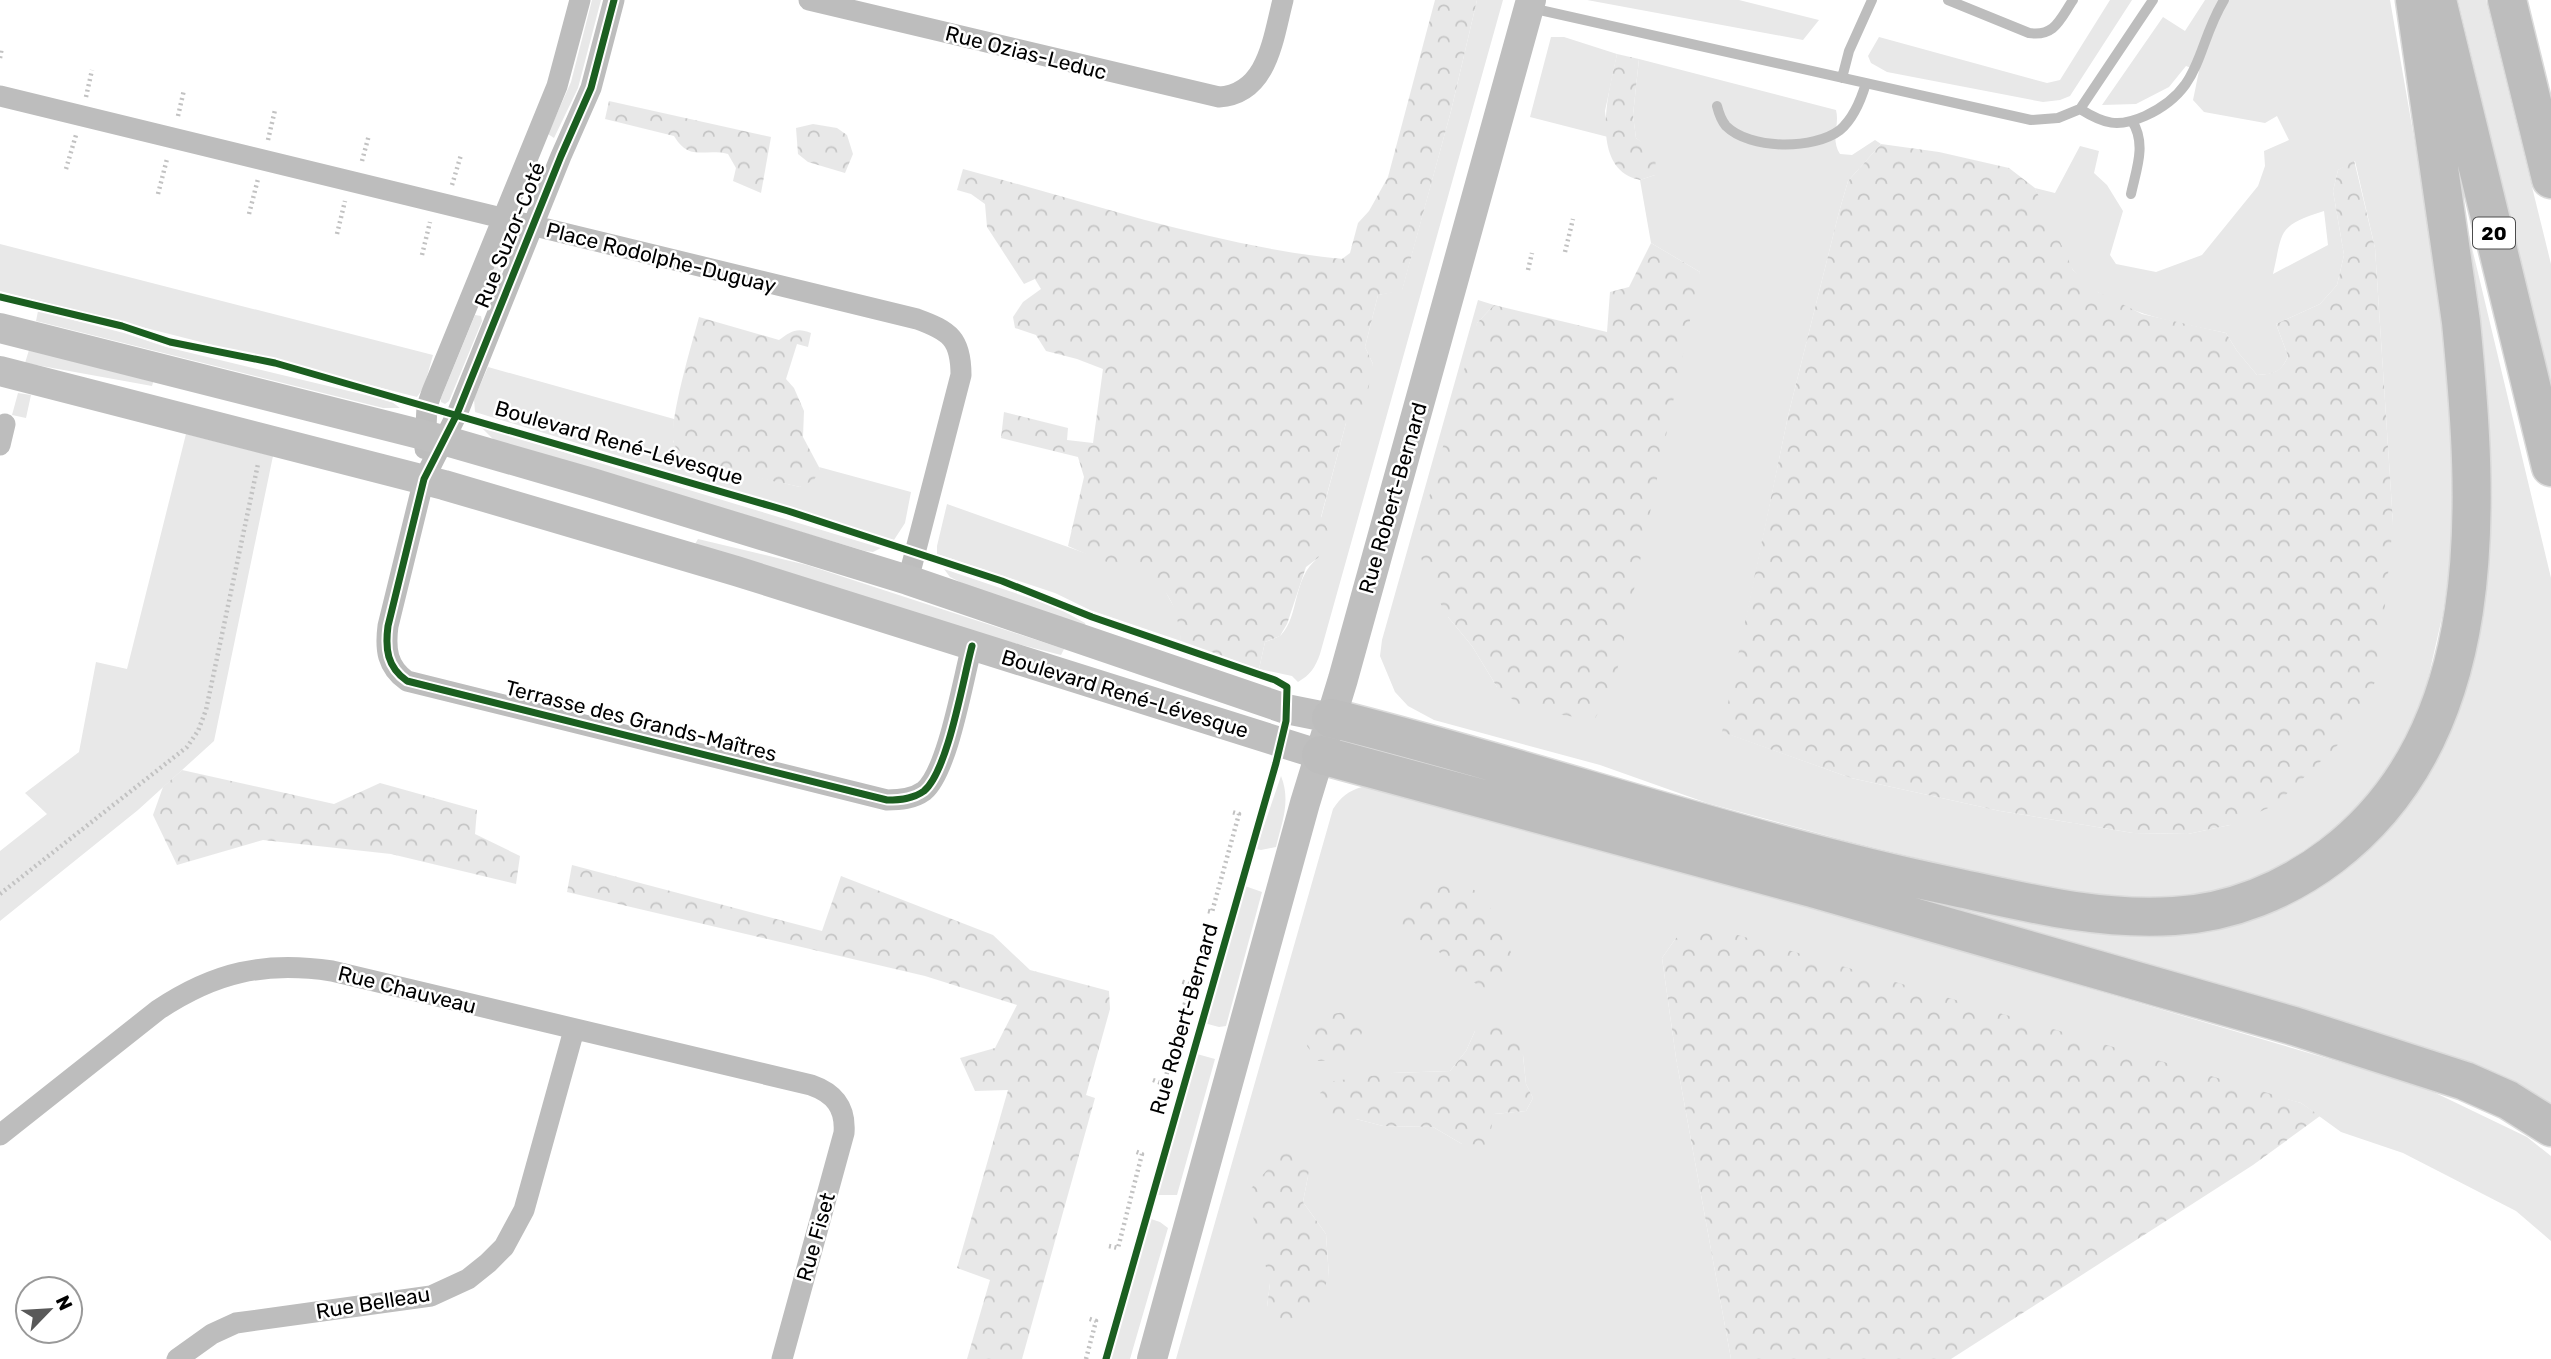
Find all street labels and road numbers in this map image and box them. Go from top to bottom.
street label: Rue Ozias-Leduc [943,20,1109,85]
street label: Rue Suzor-Coté [469,158,550,311]
street label: Place Rodolphe-Duguay [543,217,779,298]
road number: 20 [2473,218,2515,248]
street label: Boulevard René-Lévesque [492,395,746,490]
street label: Rue Robert-Bernard [1353,399,1432,596]
street label: Boulevard René-Lévesque [999,644,1252,743]
street label: Terrasse des Grands-Maîtres [503,675,779,766]
street label: Rue Robert-Bernard [1144,920,1223,1117]
street label: Rue Chauveau [335,960,479,1019]
street label: Rue Fiset [791,1190,840,1284]
street label: Rue Belleau [314,1281,432,1324]

